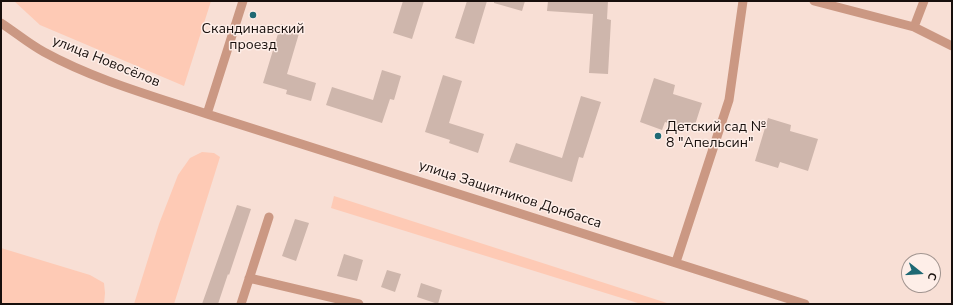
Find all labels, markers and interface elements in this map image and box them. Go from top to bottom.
marker: Скандинавский проезд [248,10,258,20]
place label: Скандинавский проезд [202,22,304,54]
street label: улица Новосёлов [50,33,162,91]
place label: Детский сад № 8 "Апельсин" [666,120,766,152]
marker: Детский сад № 8 "Апельсин" [653,131,663,141]
street label: улица Защитников Донбасса [416,157,604,233]
north arrow [901,253,941,293]
text: С [924,271,940,282]

